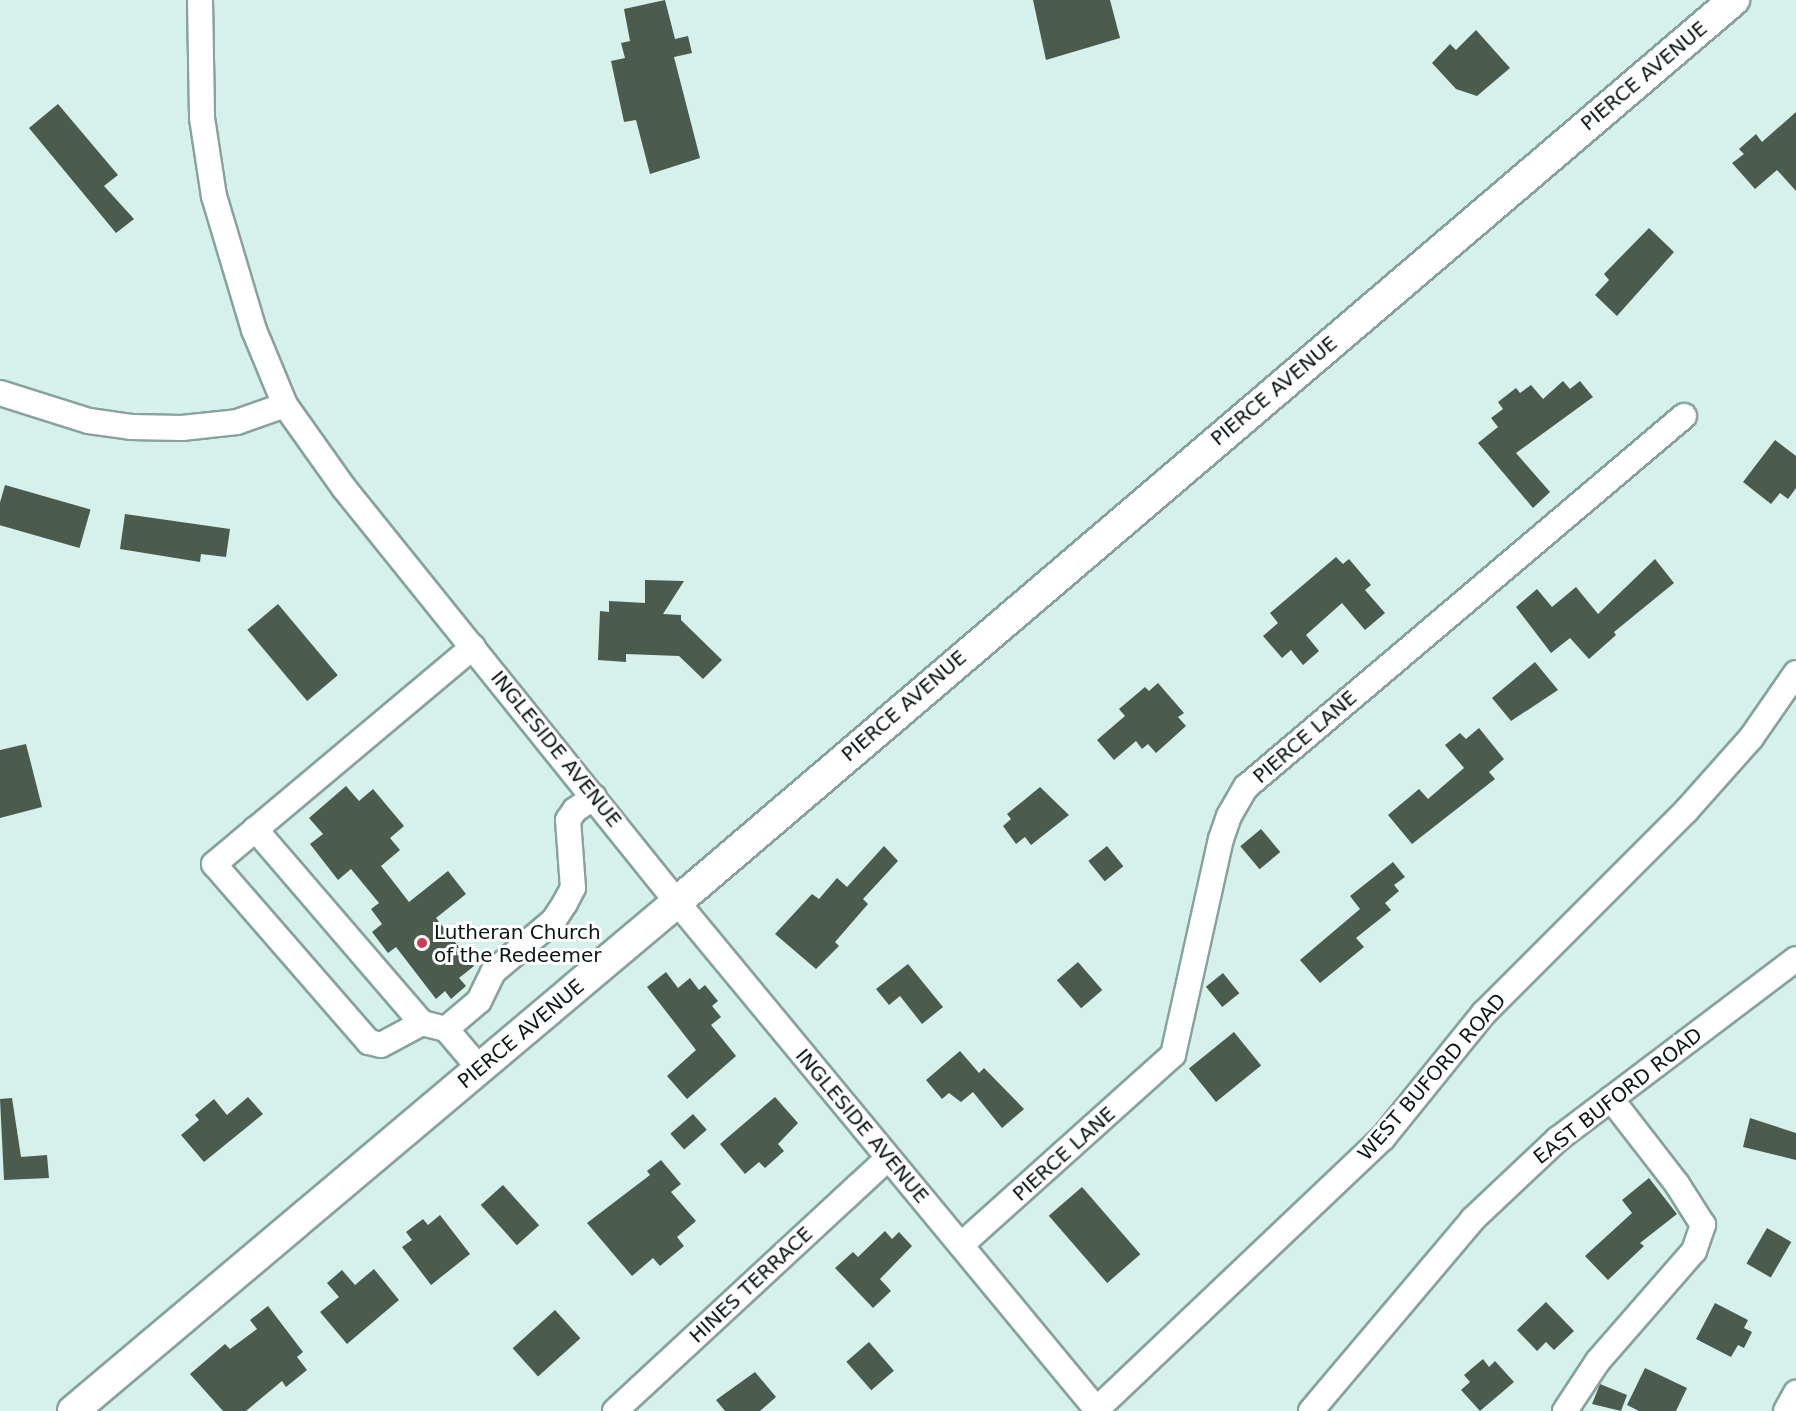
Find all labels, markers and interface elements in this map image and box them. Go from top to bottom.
street label: PIERCE AVENUE [1576,16,1712,136]
street label: PIERCE AVENUE [1206,331,1342,451]
street label: PIERCE AVENUE [837,645,971,767]
street label: INGLESIDE AVENUE [486,666,626,832]
street label: PIERCE LANE [1248,686,1362,788]
place label: Lutheran Church of the Redeemer [434,920,601,967]
marker: Lutheran Church of the Redeemer [415,936,429,950]
street label: PIERCE AVENUE [453,974,589,1094]
street label: WEST BUFORD ROAD [1353,989,1511,1165]
street label: EAST BUFORD ROAD [1529,1023,1707,1169]
street label: INGLESIDE AVENUE [790,1044,934,1208]
street label: PIERCE LANE [1008,1102,1120,1206]
street label: HINES TERRACE [685,1222,817,1348]

